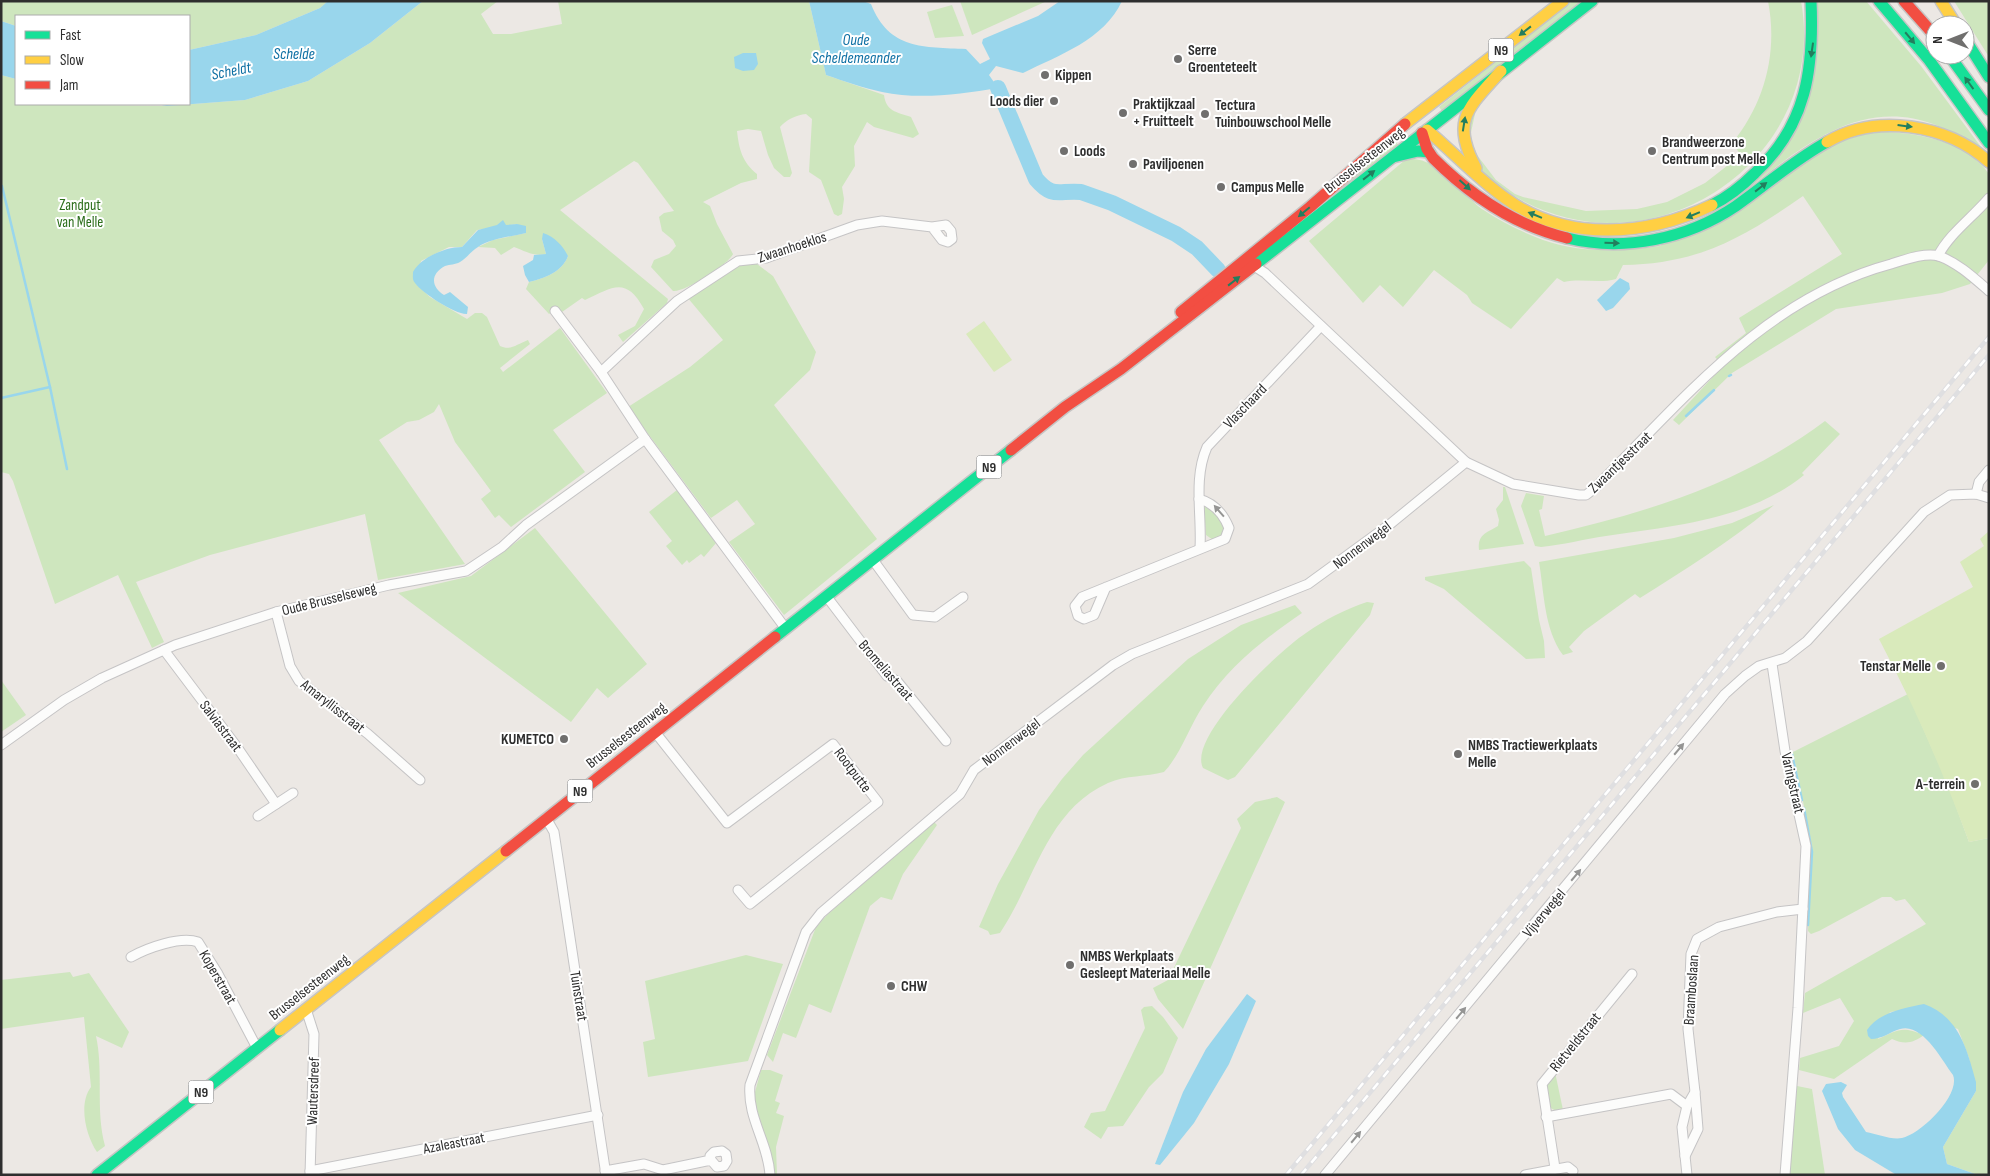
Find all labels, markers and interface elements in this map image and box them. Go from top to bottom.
legend [15,15,190,105]
north arrow [1925,15,1975,65]
text: Fast [60,26,82,45]
one-way arrow [1518,26,1531,37]
water label: Oude Scheldemeander [812,31,901,68]
one-way arrow [1904,32,1916,44]
text: N [1929,36,1946,44]
road number: N9 [1488,38,1514,62]
place label: Serre Groenteteelt [1188,41,1257,77]
one-way arrow [1808,42,1816,58]
water label: Schelde [273,45,315,64]
text: Slow [60,51,84,70]
marker: Serre Groenteteelt [1172,53,1184,65]
water label: Scheldt [210,58,254,85]
place label: Kippen [1055,66,1092,85]
marker: Kippen [1039,69,1051,81]
text: Jam [59,76,78,95]
one-way arrow [1964,76,1974,90]
place label: Loods dier [990,92,1044,111]
marker: Loods dier [1048,95,1060,107]
place label: Praktijkzaal + Fruitteelt [1133,95,1195,131]
place label: Tectura Tuinbouwschool Melle [1215,96,1331,132]
marker: Praktijkzaal + Fruitteelt [1117,107,1129,119]
marker: Tectura Tuinbouwschool Melle [1199,108,1211,120]
one-way arrow [1460,116,1468,132]
one-way arrow [1898,122,1914,130]
street label: Brusselsesteenweg [1320,123,1408,198]
place label: Brandweerzone Centrum post Melle [1662,133,1766,169]
place label: Loods [1074,142,1105,161]
marker: Loods [1058,145,1070,157]
marker: Brandweerzone Centrum post Melle [1646,145,1658,157]
place label: Paviljoenen [1143,155,1204,174]
marker: Paviljoenen [1127,158,1139,170]
one-way arrow [1362,170,1375,181]
place label: Campus Melle [1231,178,1304,197]
one-way arrow [1459,179,1471,191]
marker: Campus Melle [1215,181,1227,193]
one-way arrow [1754,182,1767,193]
park label: Zandput van Melle [57,196,103,232]
one-way arrow [1298,206,1311,217]
one-way arrow [1528,211,1542,219]
one-way arrow [1686,211,1700,219]
street label: Zwaanhoeklos [755,227,829,267]
one-way arrow [1605,240,1621,248]
one-way arrow [1227,275,1240,286]
street label: Vlaschaard [1219,380,1271,433]
street label: Zwaantjesstraat [1585,427,1656,497]
road number: N9 [976,456,1002,478]
one-way arrow [1213,504,1224,517]
street label: Nonnenwegel [1329,517,1395,574]
street label: Oude Brusselseweg [280,579,378,620]
street label: Bromeliastraat [854,636,917,705]
place label: Tenstar Melle [1860,657,1931,676]
marker: Tenstar Melle [1935,660,1947,672]
street label: Amaryllisstraat [296,675,369,738]
street label: Salviastraat [195,697,246,756]
street label: Brusselsesteenweg [582,698,670,773]
street label: Nonnenwegel [978,714,1044,771]
place label: KUMETCO [501,730,554,749]
marker: KUMETCO [558,733,570,745]
place label: NMBS Tractiewerkplaats Melle [1468,736,1598,772]
one-way arrow [1674,743,1685,756]
street label: Rootputte [830,744,876,797]
marker: NMBS Tractiewerkplaats Melle [1452,748,1464,760]
street label: Varingstraat [1776,751,1809,816]
place label: A-terrein [1915,775,1965,794]
marker: A-terrein [1969,778,1981,790]
road number: N9 [568,779,592,802]
one-way arrow [1570,868,1581,881]
street label: Vijverwegel [1519,885,1570,941]
street label: Koperstraat [195,947,241,1008]
place label: NMBS Werkplaats Gesleept Materiaal Melle [1080,947,1210,983]
street label: Brusselsesteenweg [265,950,353,1025]
street label: Braamboslaan [1680,954,1703,1026]
marker: NMBS Werkplaats Gesleept Materiaal Melle [1064,959,1076,971]
street label: Tuinstraat [565,970,592,1023]
place label: CHW [901,977,928,996]
marker: CHW [885,980,897,992]
one-way arrow [1455,1007,1466,1020]
street label: Rietveldstraat [1546,1008,1605,1076]
street label: Wautersdreef [303,1056,324,1125]
road number: N9 [188,1080,214,1104]
street label: Azaleastraat [421,1128,487,1159]
one-way arrow [1350,1132,1362,1144]

